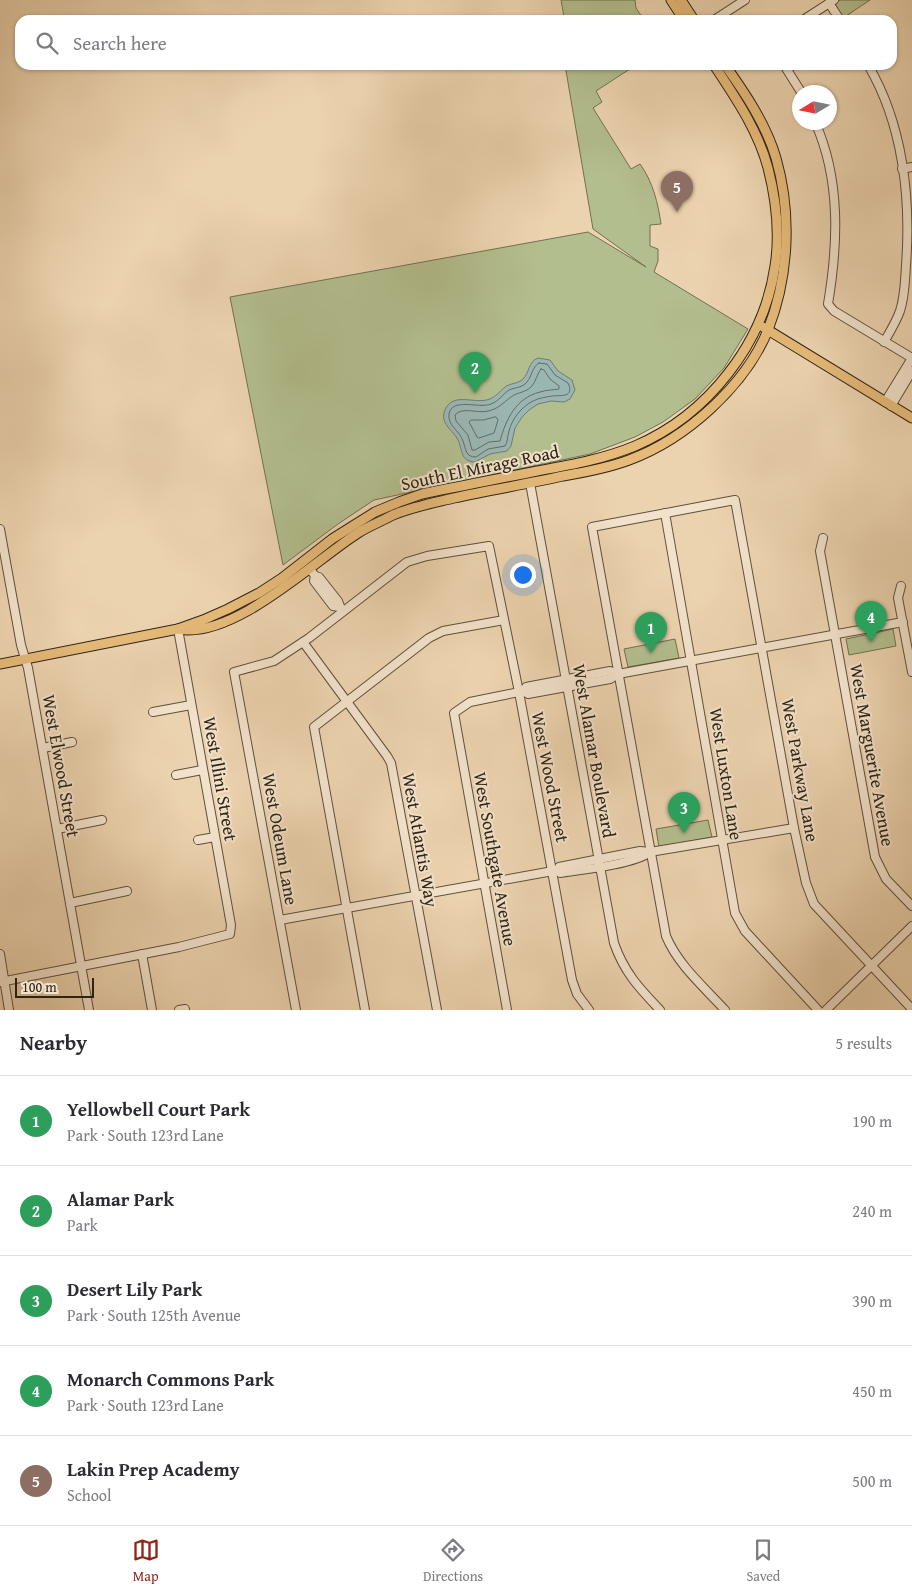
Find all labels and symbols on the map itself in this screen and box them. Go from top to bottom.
north arrow [792,85,837,130]
pin: 5 [661,171,693,212]
pin: 2 [459,352,491,393]
street label: South El Mirage Road [398,438,562,497]
your location [510,562,536,588]
pin: 4 [855,601,887,642]
pin: 1 [635,612,667,653]
street label: West Alamar Boulevard [566,662,623,840]
street label: West Marguerite Avenue [843,662,902,848]
street label: West Elwood Street [36,692,87,840]
street label: West Parkway Lane [775,696,826,844]
street label: West Luxton Lane [703,706,750,842]
street label: West Wood Street [525,709,577,845]
street label: West Illini Street [196,715,245,844]
street label: West Southgate Avenue [467,770,524,948]
street label: West Odeum Lane [256,771,305,907]
street label: West Atlantis Way [395,771,446,909]
pin: 3 [668,792,700,833]
scale bar [15,975,94,998]

